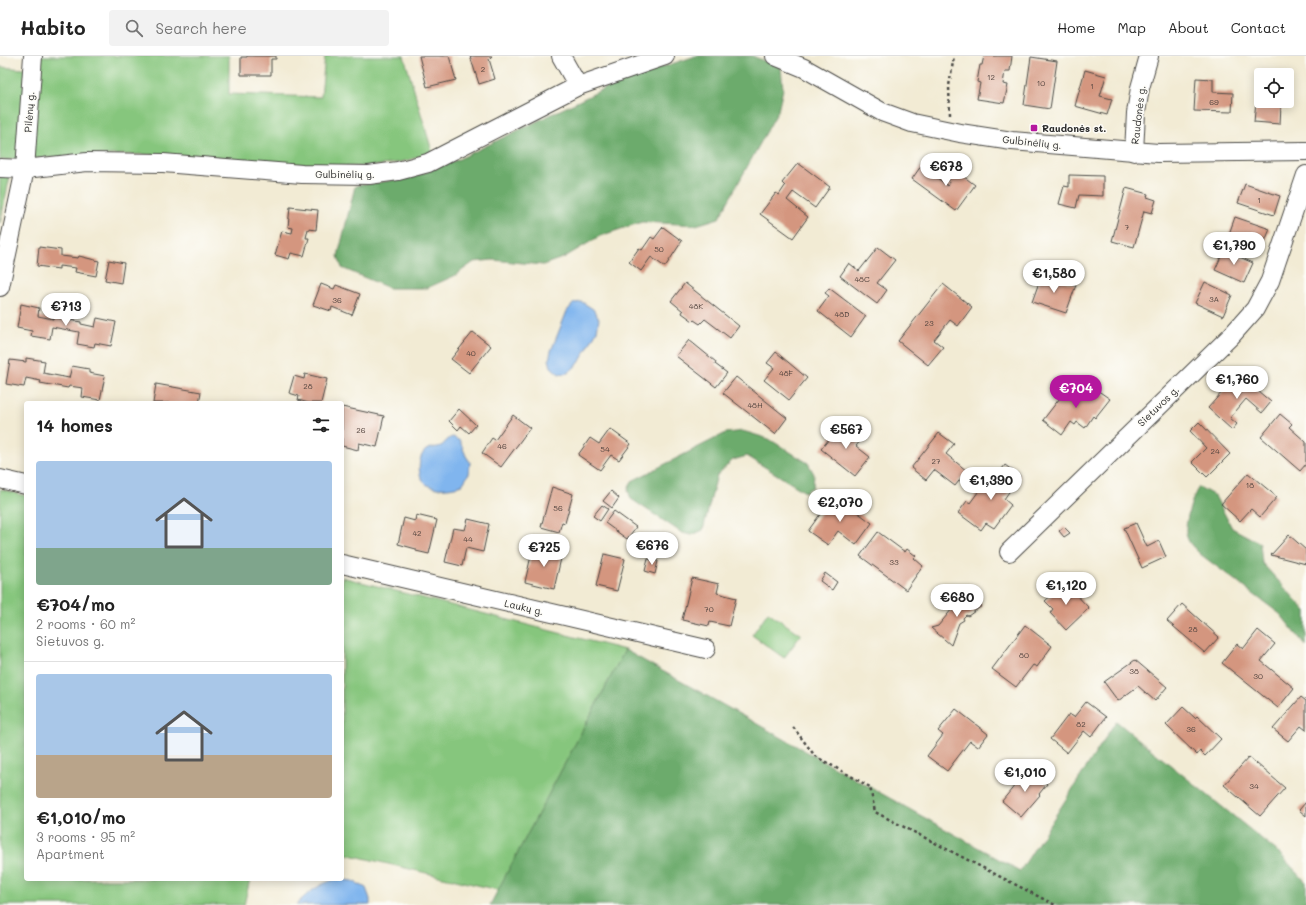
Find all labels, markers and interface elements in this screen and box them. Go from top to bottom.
search box [109,10,389,46]
text: Habito [20,15,85,40]
icon: search [123,17,145,39]
text: Search here [155,18,247,38]
text: Home [1057,18,1095,37]
text: Map [1117,18,1146,37]
text: About [1168,18,1209,37]
text: Contact [1231,18,1286,37]
house number: 2 [481,64,485,74]
map controls [1254,68,1294,108]
button: locate [1254,68,1294,108]
house number: 12 [987,72,995,82]
house number: 10 [1037,78,1045,88]
house number: 1 [1090,81,1094,91]
street label: Raudonės g. [1127,85,1149,145]
street label: Pilėnų g. [21,91,37,133]
house number: 69 [1209,97,1219,107]
place label: Raudonės st. [1042,121,1106,135]
marker: Raudonės st. [1029,123,1039,133]
street label: Gulbinėlių g. [1002,132,1062,152]
pin: €678 [922,153,970,187]
text: €678 [929,157,963,174]
street label: Gulbinėlių g. [315,167,375,181]
house number: 1 [1257,195,1261,205]
house number: 7 [1125,222,1130,232]
pin: €1,790 [1201,232,1267,266]
text: €1,790 [1212,236,1256,253]
house number: 50 [654,244,664,254]
pin: €1,580 [1021,260,1087,294]
text: €1,580 [1032,264,1076,281]
house number: 48C [854,274,870,284]
pin: €713 [42,293,90,327]
house number: 3A [1209,294,1219,304]
house number: 36 [332,295,342,305]
text: €713 [50,297,82,314]
house number: 48K [689,301,703,311]
house number: 48D [834,309,850,319]
house number: 23 [924,318,934,328]
house number: 40 [466,348,476,358]
pin: €1,760 [1204,366,1270,400]
house number: 48F [779,368,794,378]
text: €1,760 [1215,370,1259,387]
pin: €704 [1052,375,1100,409]
text: €704 [1059,379,1093,396]
house number: 28 [303,381,313,391]
street label: Sietuvos g. [1134,383,1182,429]
house number: 48H [747,400,763,410]
text: 14 homes [36,414,113,436]
icon: filters [310,414,332,436]
pin: €567 [822,416,870,450]
text: €567 [829,420,863,437]
house number: 26 [356,425,366,435]
house number: 46 [497,441,507,451]
house number: 54 [600,444,610,454]
house number: 24 [1210,446,1220,456]
house number: 27 [932,456,941,466]
pin: €1,390 [958,467,1024,501]
text: €1,390 [969,471,1013,488]
house number: 18 [1246,480,1254,490]
icon: home [148,487,220,559]
pin: €2,070 [807,489,873,523]
text: €2,070 [817,493,863,510]
house number: 56 [553,503,563,513]
house number: 42 [412,528,422,538]
pin: €676 [628,532,676,566]
house number: 44 [463,534,473,544]
pin: €725 [520,534,568,568]
text: €676 [635,536,669,553]
text: €725 [528,538,560,555]
house number: 33 [889,557,899,567]
pin: €1,120 [1033,572,1099,606]
text: €1,120 [1045,576,1087,593]
pin: €680 [933,584,981,618]
text: €680 [940,588,974,605]
text: €704/mo [36,593,115,615]
street label: Laukų g. [503,596,545,618]
house number: 70 [704,604,714,614]
text: 2 rooms · 60 m² [36,615,135,632]
house number: 28 [1188,624,1198,634]
text: Sietuvos g. [36,632,105,649]
house number: 80 [1019,650,1029,660]
house number: 38 [1129,666,1139,676]
house number: 30 [1253,671,1263,681]
icon: home [148,700,220,772]
house number: 82 [1076,719,1086,729]
house number: 36 [1186,724,1196,734]
pin: €1,010 [992,759,1058,793]
text: €1,010 [1004,763,1046,780]
house number: 34 [1249,781,1259,791]
text: €1,010/mo [36,806,126,828]
text: 3 rooms · 95 m² [36,828,135,845]
text: Apartment [36,845,105,862]

